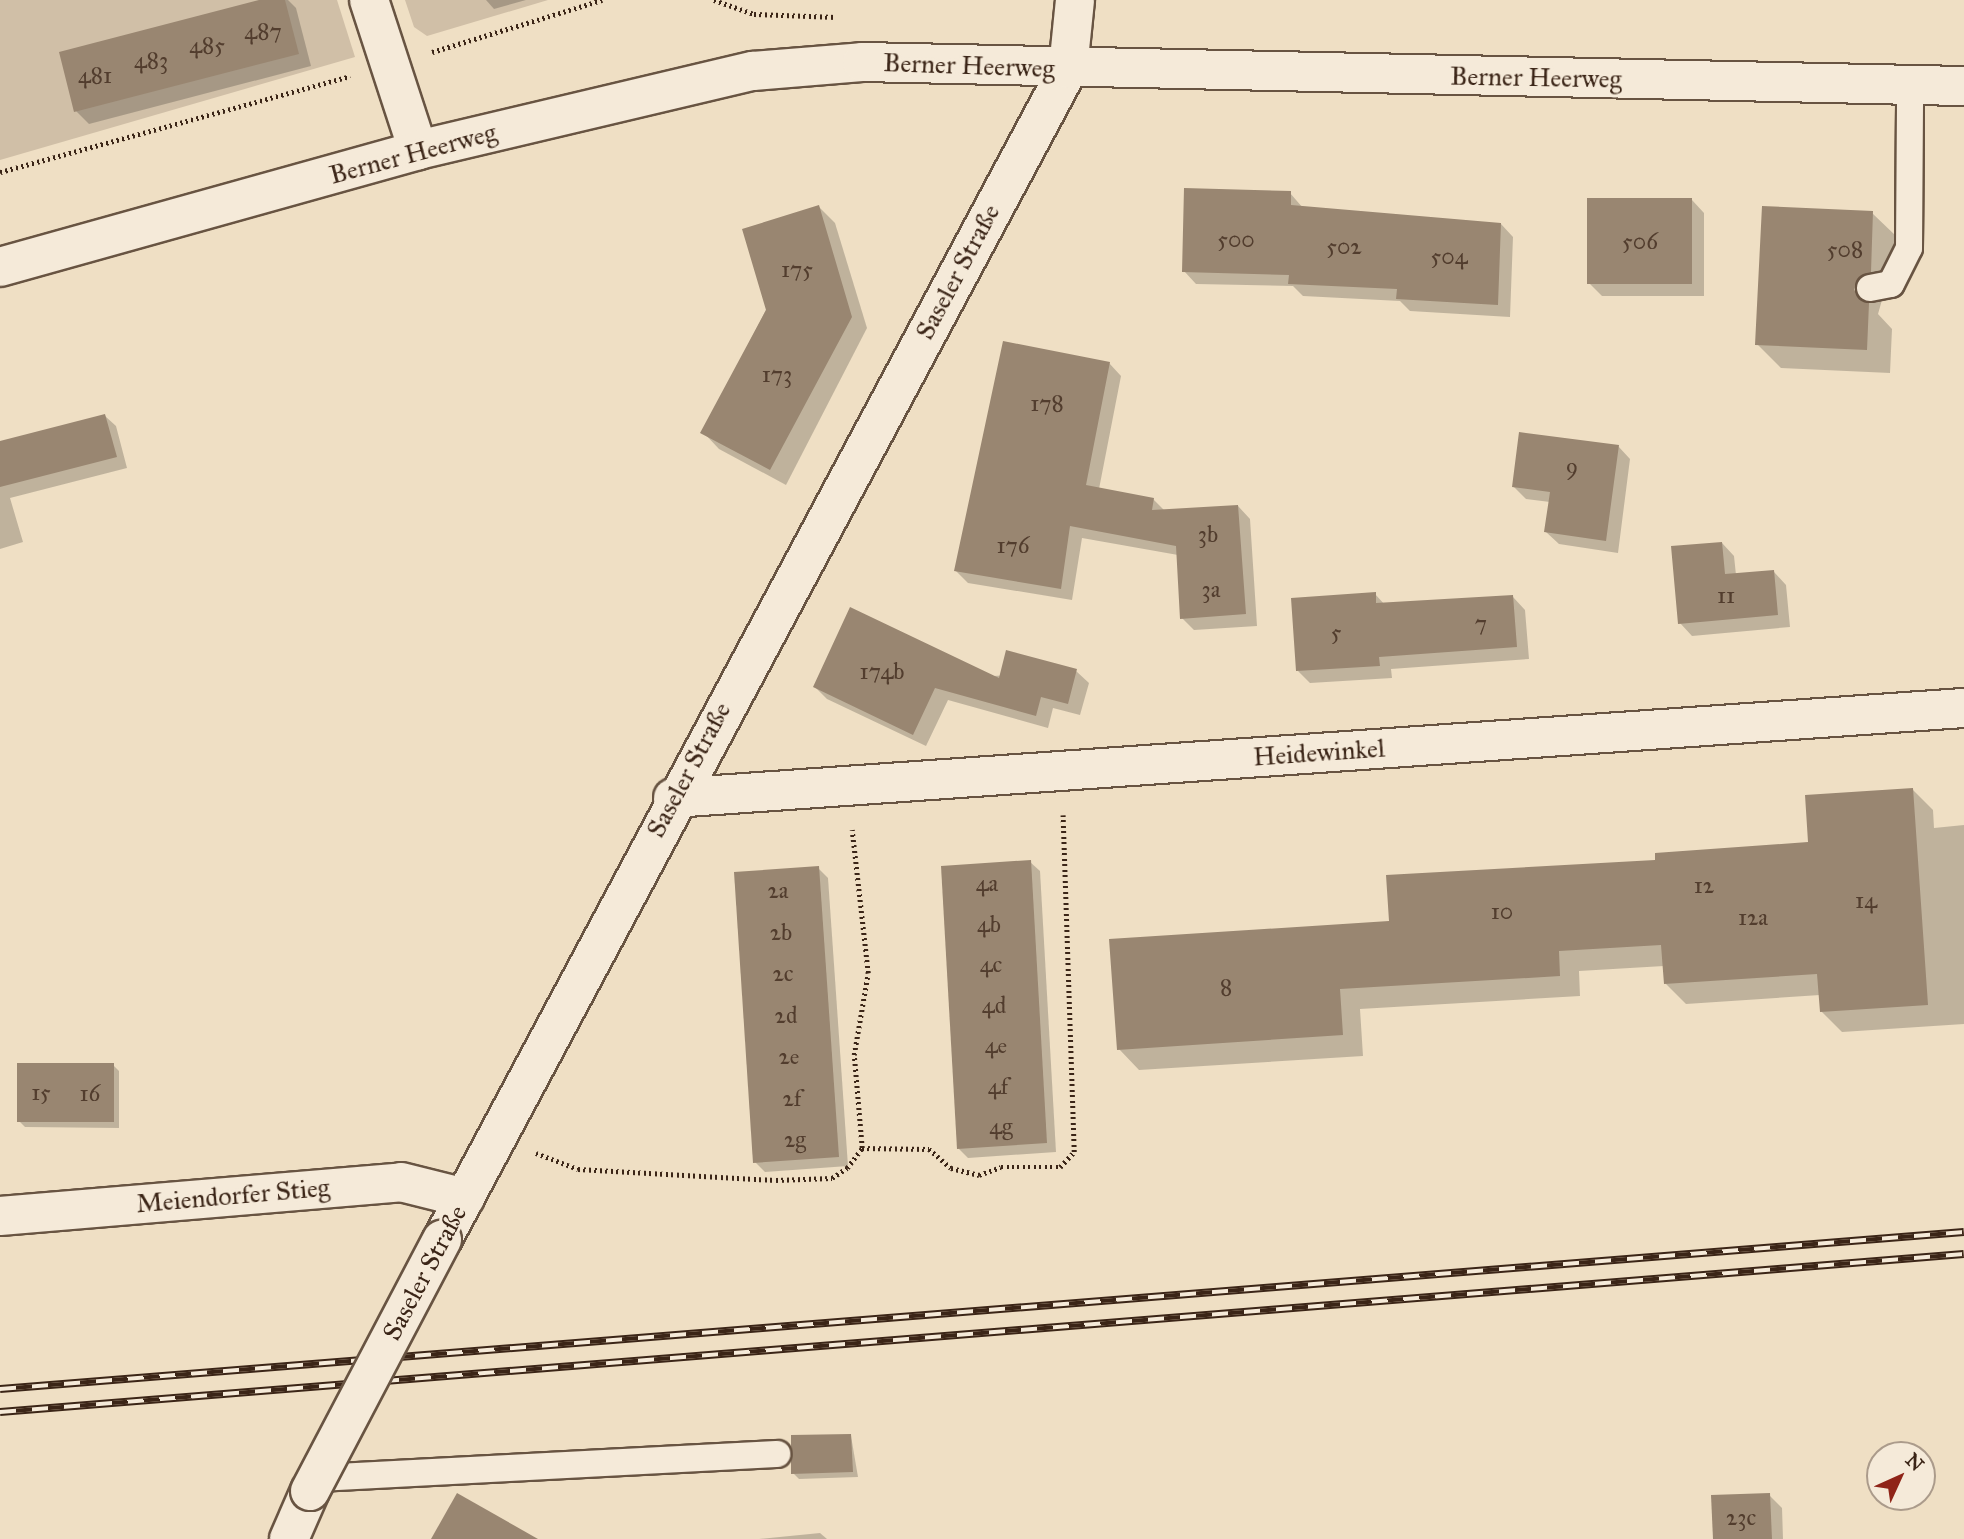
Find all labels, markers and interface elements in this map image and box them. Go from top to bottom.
house number: 487 [244,17,282,45]
house number: 485 [189,31,225,59]
house number: 483 [134,46,168,74]
street label: Berner Heerweg [883,47,1055,85]
house number: 481 [78,61,112,89]
street label: Berner Heerweg [1450,61,1622,95]
street label: Berner Heerweg [326,117,500,191]
street label: Saseler Straße [909,199,1007,345]
house number: 500 [1217,225,1255,253]
house number: 506 [1622,227,1658,255]
house number: 502 [1326,232,1362,260]
house number: 508 [1827,235,1863,263]
house number: 504 [1431,242,1467,270]
house number: 175 [781,255,813,283]
house number: 173 [762,360,792,388]
house number: 178 [1030,389,1064,417]
house number: 9 [1566,452,1578,480]
house number: 3b [1198,520,1218,548]
house number: 176 [996,531,1030,559]
house number: 3a [1202,575,1220,603]
house number: 11 [1717,581,1735,609]
house number: 7 [1475,609,1487,637]
house number: 5 [1331,618,1341,646]
house number: 174b [860,657,904,685]
street label: Saseler Straße [640,697,738,843]
street label: Heidewinkel [1252,733,1386,773]
house number: 4a [976,869,998,897]
house number: 12 [1694,871,1714,899]
house number: 2a [767,876,789,904]
house number: 14 [1855,886,1877,914]
house number: 10 [1491,897,1513,925]
house number: 12a [1738,903,1768,931]
house number: 4b [977,910,1001,938]
house number: 2b [770,918,792,946]
house number: 4c [980,950,1002,978]
house number: 2c [772,959,794,987]
house number: 8 [1220,973,1232,1001]
house number: 4d [982,991,1006,1019]
house number: 2d [775,1001,797,1029]
house number: 4e [985,1031,1007,1059]
house number: 2e [779,1042,799,1070]
house number: 4f [988,1072,1008,1100]
house number: 15 [31,1078,51,1106]
house number: 16 [80,1079,100,1107]
house number: 2f [782,1084,802,1112]
house number: 4g [989,1112,1013,1140]
house number: 2g [784,1125,806,1153]
street label: Meiendorfer Stieg [135,1172,331,1220]
street label: Saseler Straße [376,1200,474,1346]
north arrow [1866,1441,1936,1511]
text: N [1901,1448,1929,1476]
house number: 23c [1726,1503,1756,1531]

